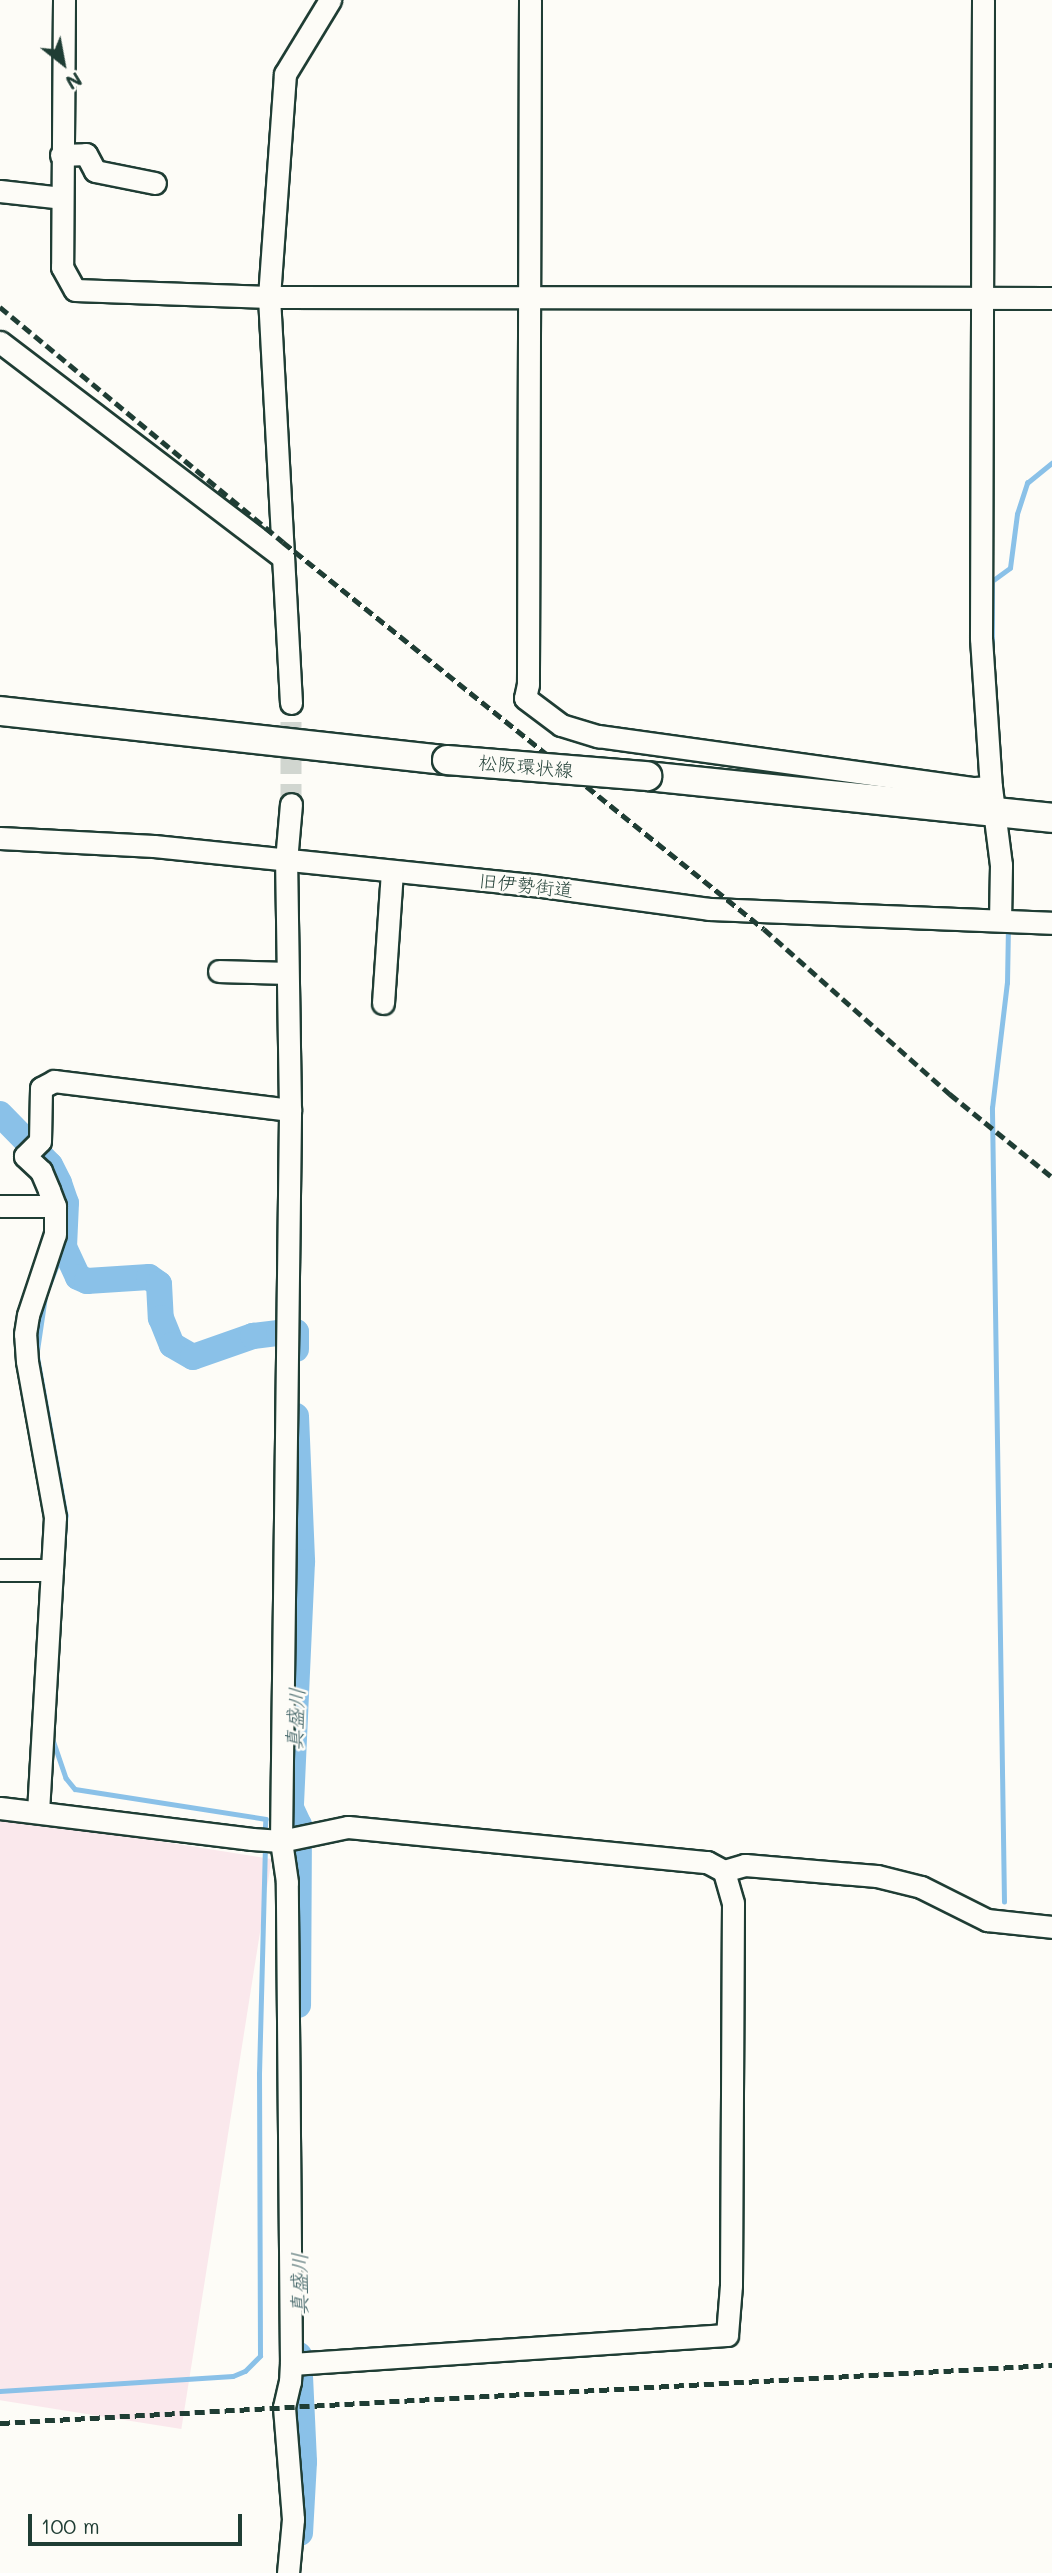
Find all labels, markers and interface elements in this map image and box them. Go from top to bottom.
north arrow [28,28,98,98]
text: N [61,67,87,96]
street label: 松阪環状線 [478,751,574,781]
street label: 旧伊勢街道 [478,869,574,901]
water label: 真盛川 [281,1687,309,1751]
water label: 真盛川 [286,2253,312,2315]
scale bar [32,2500,245,2544]
text: 100 m [41,2512,100,2539]

